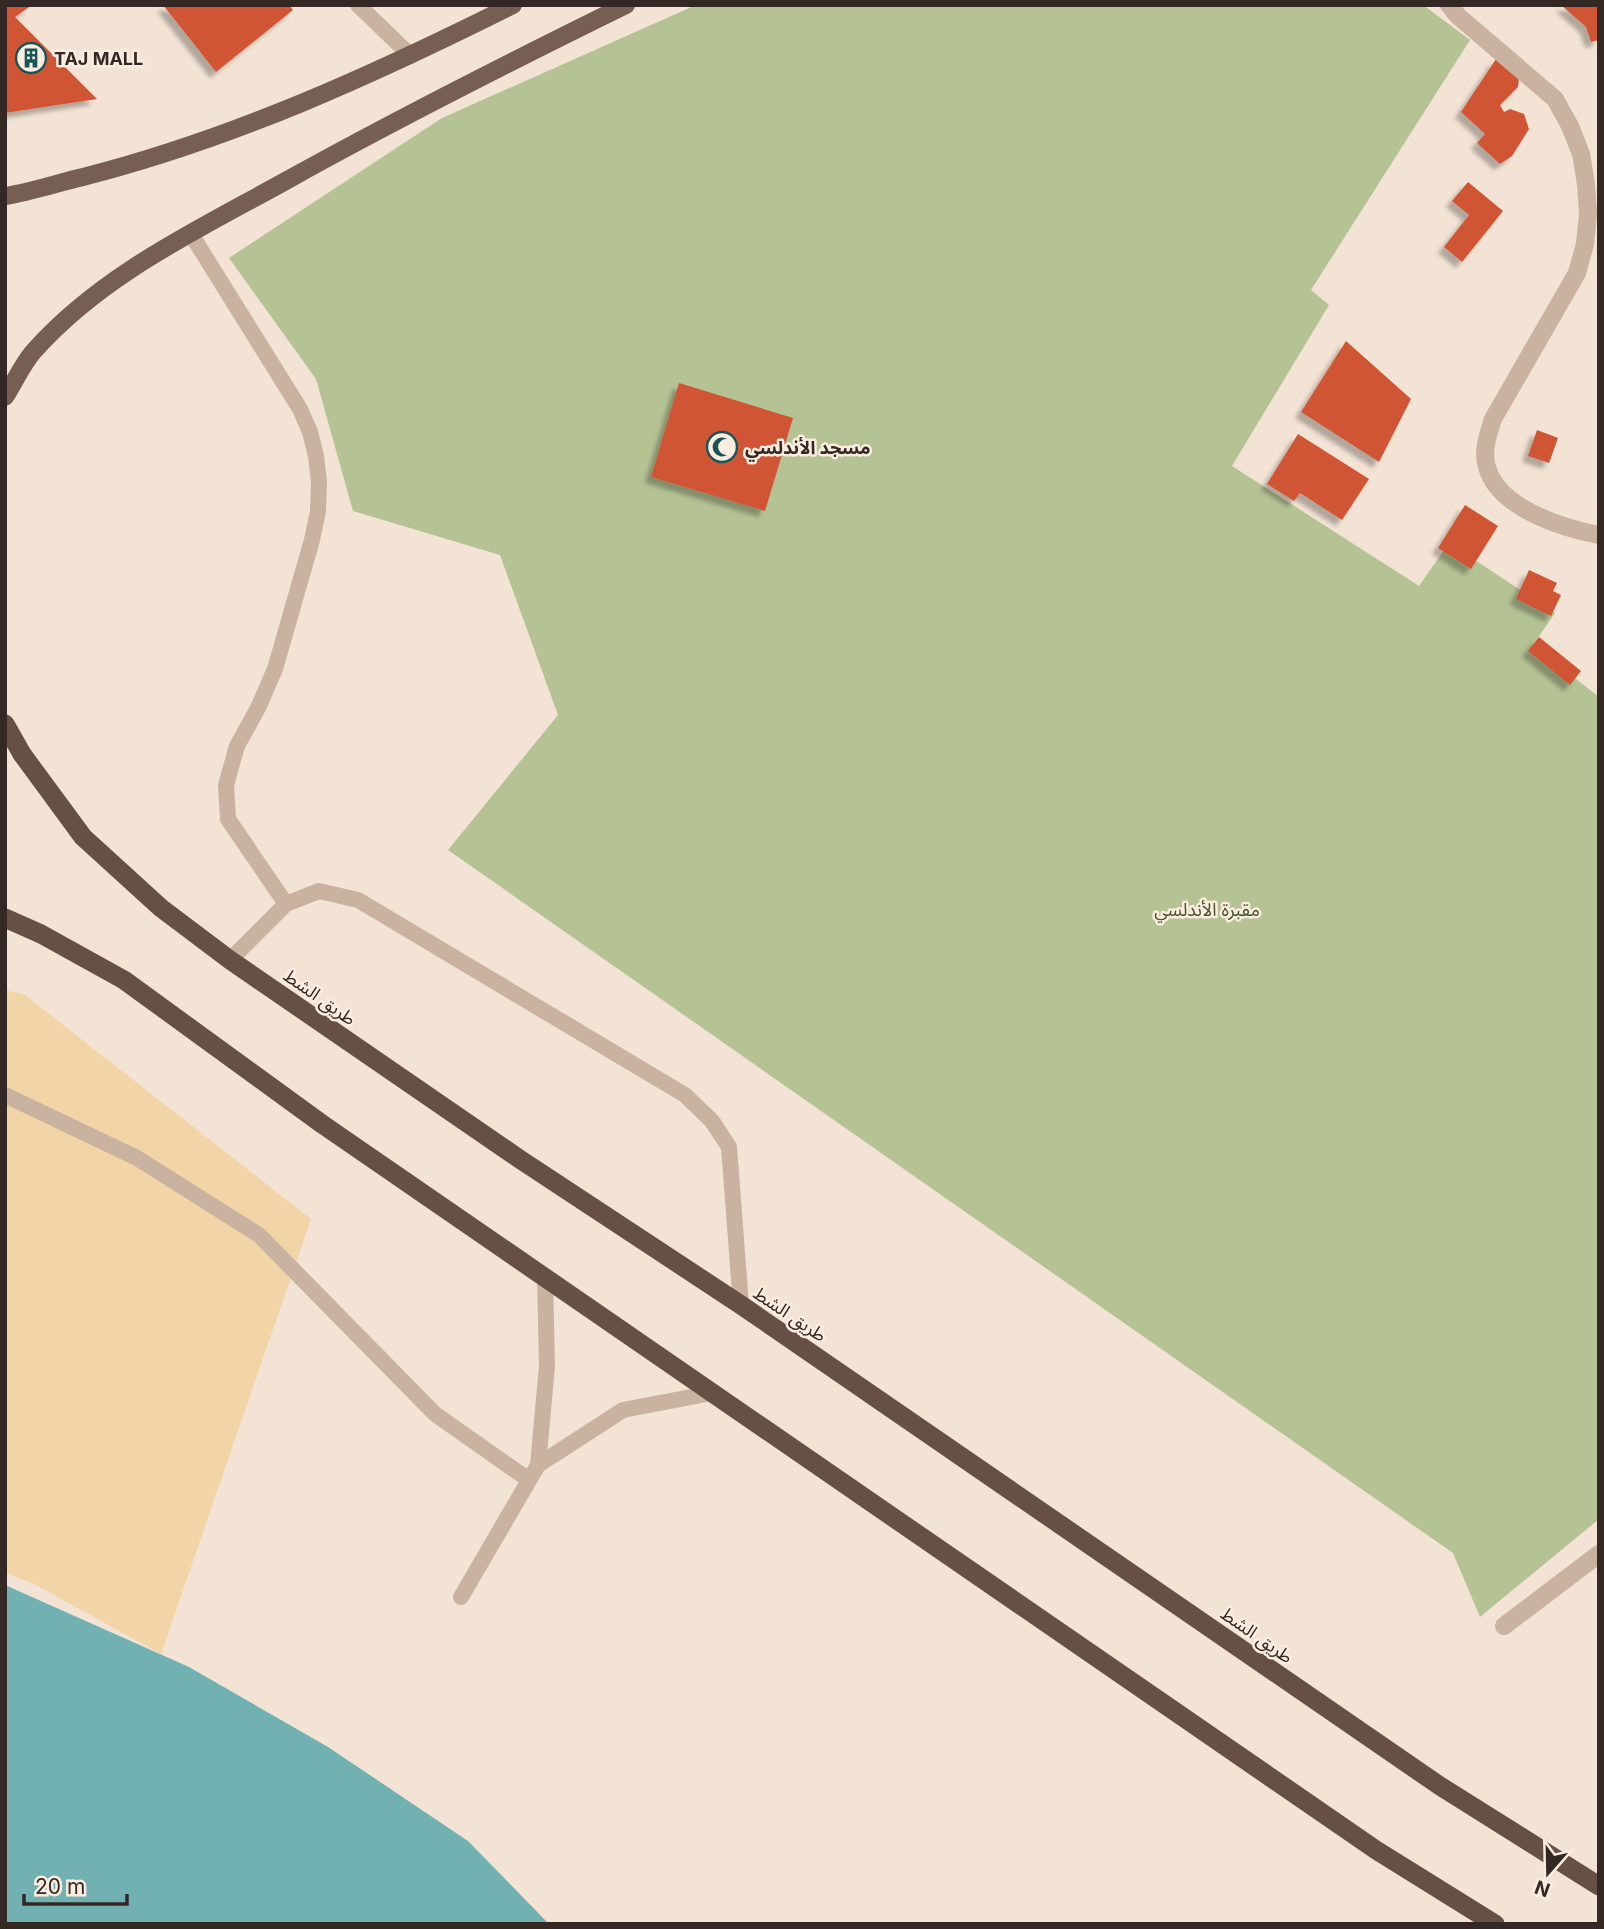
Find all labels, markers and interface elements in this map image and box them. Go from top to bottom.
building icon: TAJ MALL [14,41,48,75]
place label: TAJ MALL [54,48,143,69]
mosque icon: مسجد الأندلسي [705,430,739,464]
place label: مسجد الأندلسي [745,436,871,462]
park label: مقبرة الأندلسي [1154,899,1260,923]
street label: طريق الشط [279,965,360,1030]
street label: طريق الشط [749,1282,830,1347]
street label: طريق الشط [1216,1603,1297,1668]
north arrow [1513,1838,1583,1908]
scale bar [24,1862,128,1906]
text: 20 m [35,1874,85,1899]
text: N [1532,1875,1553,1902]

